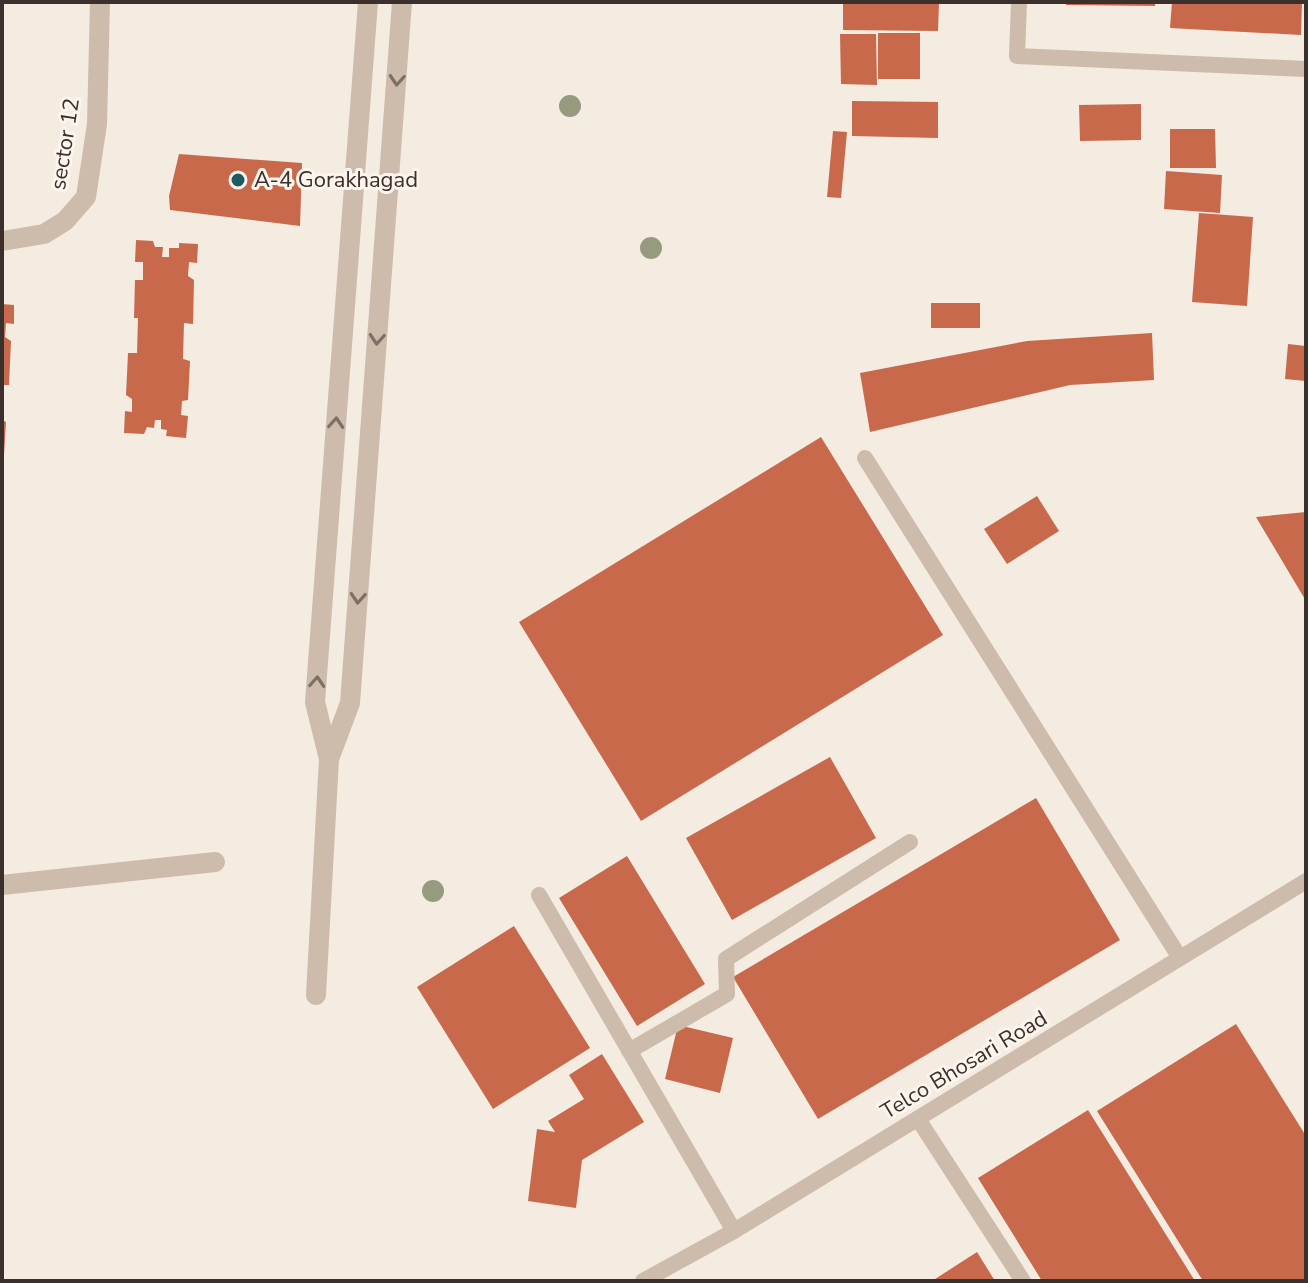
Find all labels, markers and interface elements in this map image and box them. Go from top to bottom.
one-way arrow [389,74,406,87]
street label: sector 12 [43,96,87,192]
place label: A-4 Gorakhagad [254,165,418,195]
marker: A-4 Gorakhagad [229,171,247,189]
one-way arrow [369,333,386,346]
one-way arrow [327,416,344,429]
one-way arrow [350,592,367,605]
one-way arrow [308,675,325,688]
street label: Telco Bhosari Road [875,1003,1053,1127]

